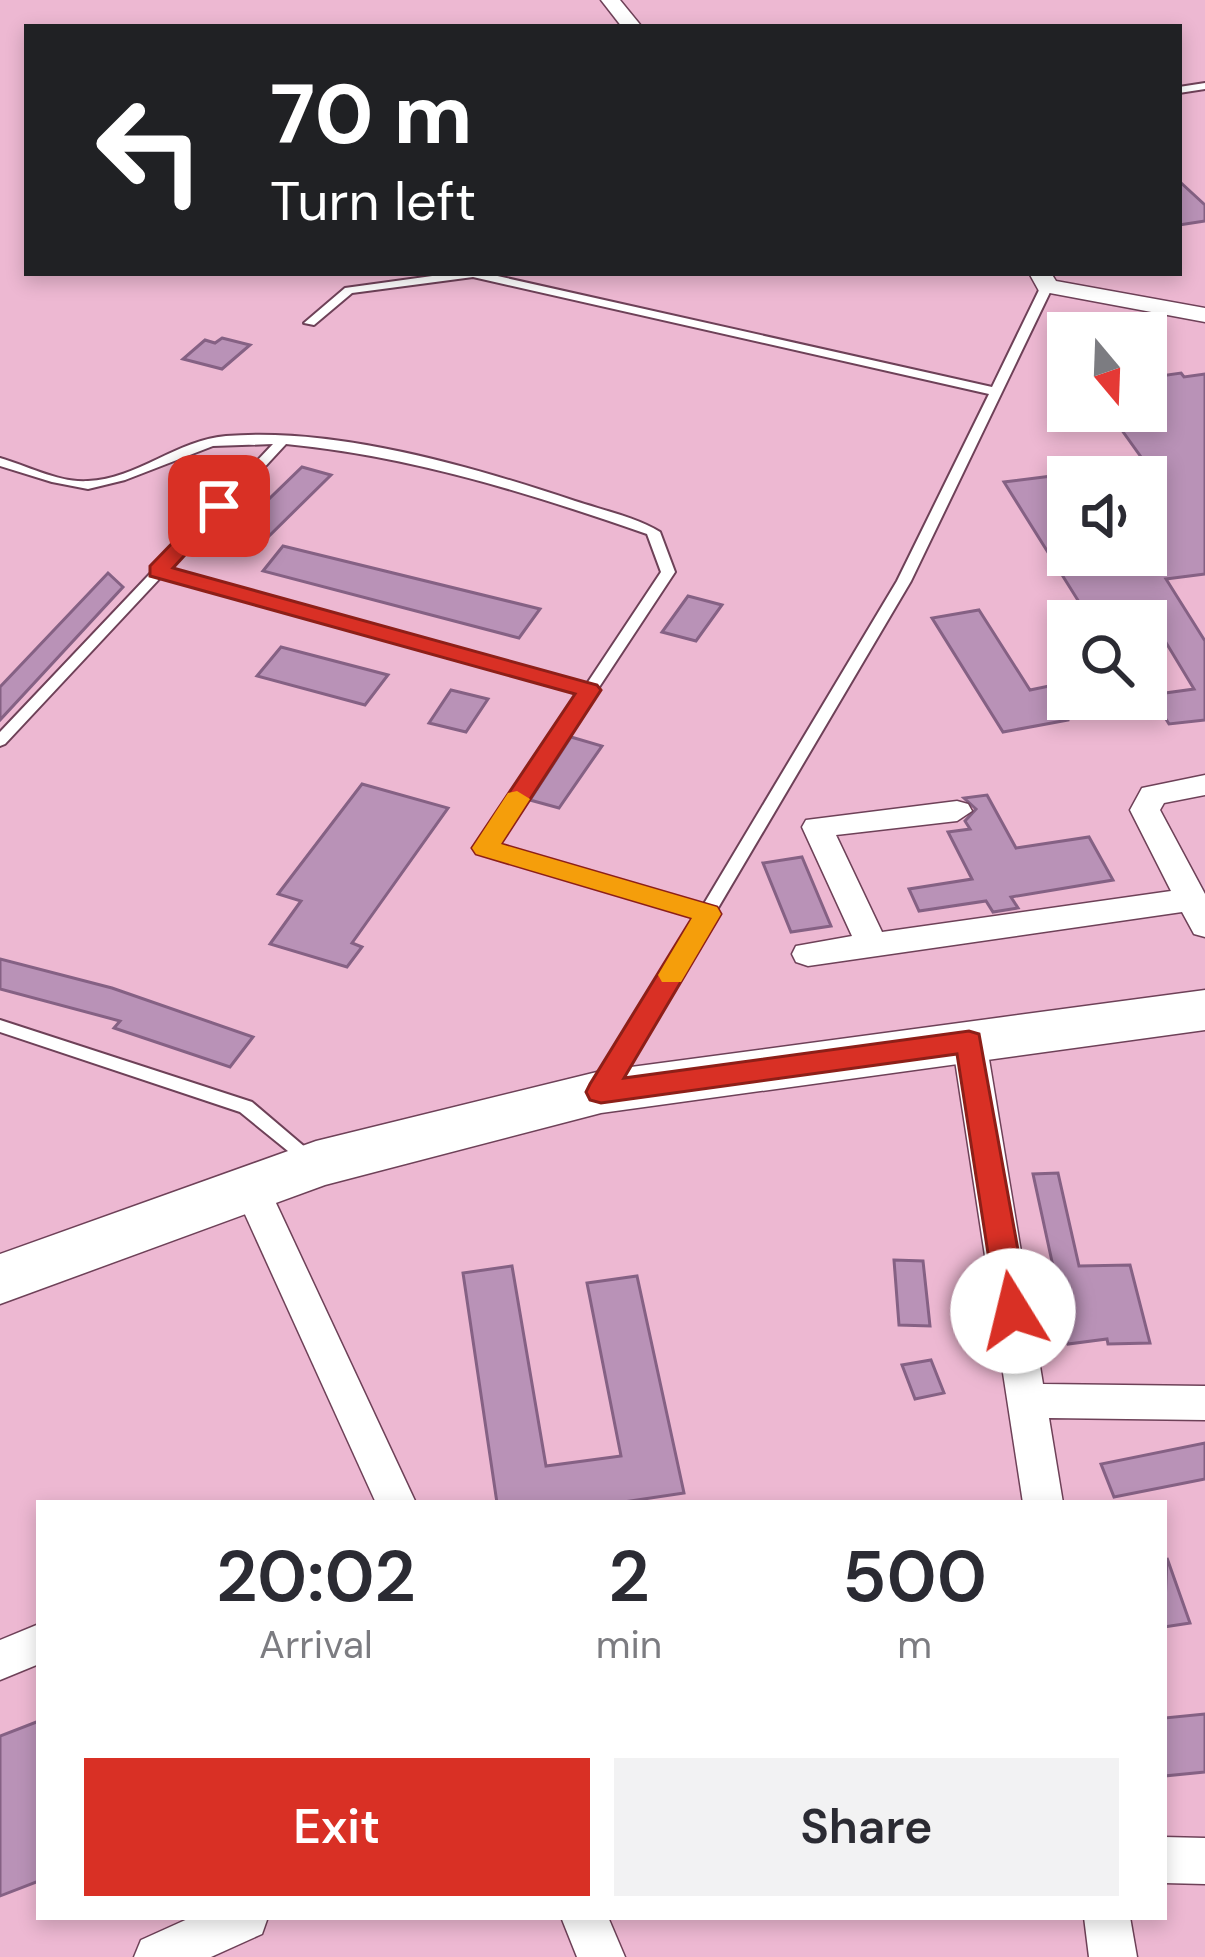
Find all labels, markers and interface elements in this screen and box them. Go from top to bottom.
text: 70 m [270,60,473,169]
icon: left [72,72,228,228]
text: Turn left [270,166,476,237]
north arrow [1047,312,1167,432]
map controls [1047,312,1167,720]
pin [168,455,270,557]
button: sound [1047,456,1167,576]
icon: arrive [186,473,252,539]
button: search [1047,600,1167,720]
position arrow [950,1248,1076,1374]
text: 20:02 [216,1530,416,1623]
text: 2 [608,1530,650,1623]
text: 500 [842,1530,987,1623]
text: Arrival [259,1619,373,1670]
text: min [596,1619,662,1670]
text: m [897,1619,932,1670]
button: Exit [84,1758,590,1896]
button: Share [614,1758,1119,1896]

